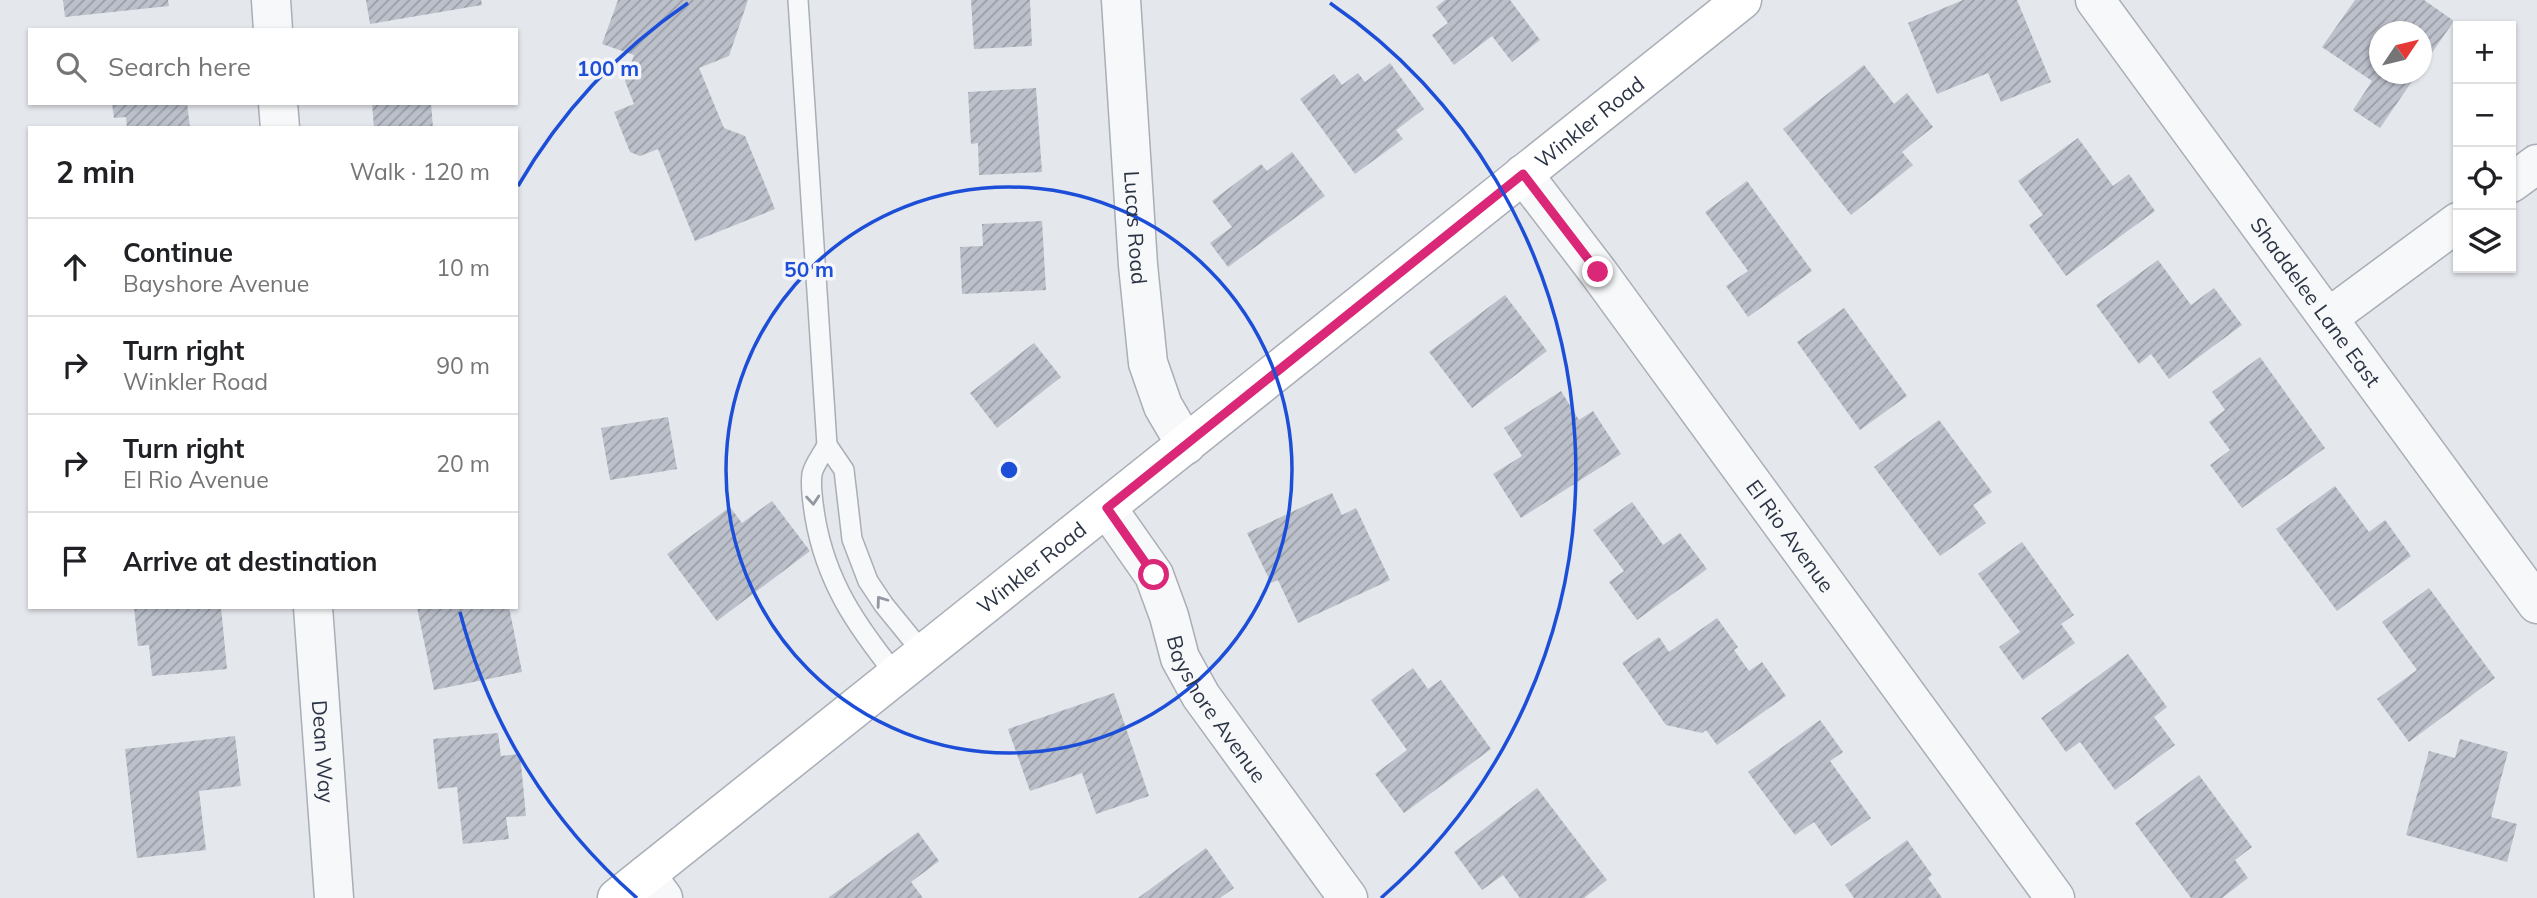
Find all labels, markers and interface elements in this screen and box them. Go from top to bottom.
north arrow [2369,21,2432,84]
map controls [2453,21,2516,273]
button: + [2453,21,2516,84]
search box [28,28,518,105]
icon: search [52,48,90,86]
text: Search here [108,50,251,83]
text: 100 m [577,55,639,81]
street label: Winkler Road [1529,70,1649,173]
button: − [2453,84,2516,147]
button: locate [2453,147,2516,210]
text: 2 min [56,153,135,191]
text: Walk · 120 m [350,157,490,186]
street label: Lucas Road [1119,170,1153,286]
button: layers [2453,210,2516,273]
street label: Shaddelee Lane East [2245,212,2387,392]
text: Continue [123,236,233,269]
icon: ahead [56,248,94,286]
text: 10 m [436,253,490,282]
text: 50 m [784,256,834,282]
route end [1582,256,1613,287]
text: Bayshore Avenue [123,269,309,298]
text: Turn right [123,334,244,367]
icon: right [56,346,94,384]
text: 90 m [436,351,490,380]
text: Winkler Road [123,367,268,396]
text: Turn right [123,432,244,465]
icon: right [56,444,94,482]
text: 20 m [436,449,490,478]
centre of rings [997,458,1021,482]
text: El Rio Avenue [123,465,269,494]
street label: El Rio Avenue [1741,474,1840,597]
one-way arrow [805,495,820,506]
street label: Winkler Road [971,516,1091,619]
icon: arrive [56,542,94,580]
text: Arrive at destination [123,545,378,578]
route start [1138,559,1169,590]
one-way arrow [877,596,889,609]
street label: Bayshore Avenue [1162,632,1273,788]
street label: Dean Way [307,699,340,804]

